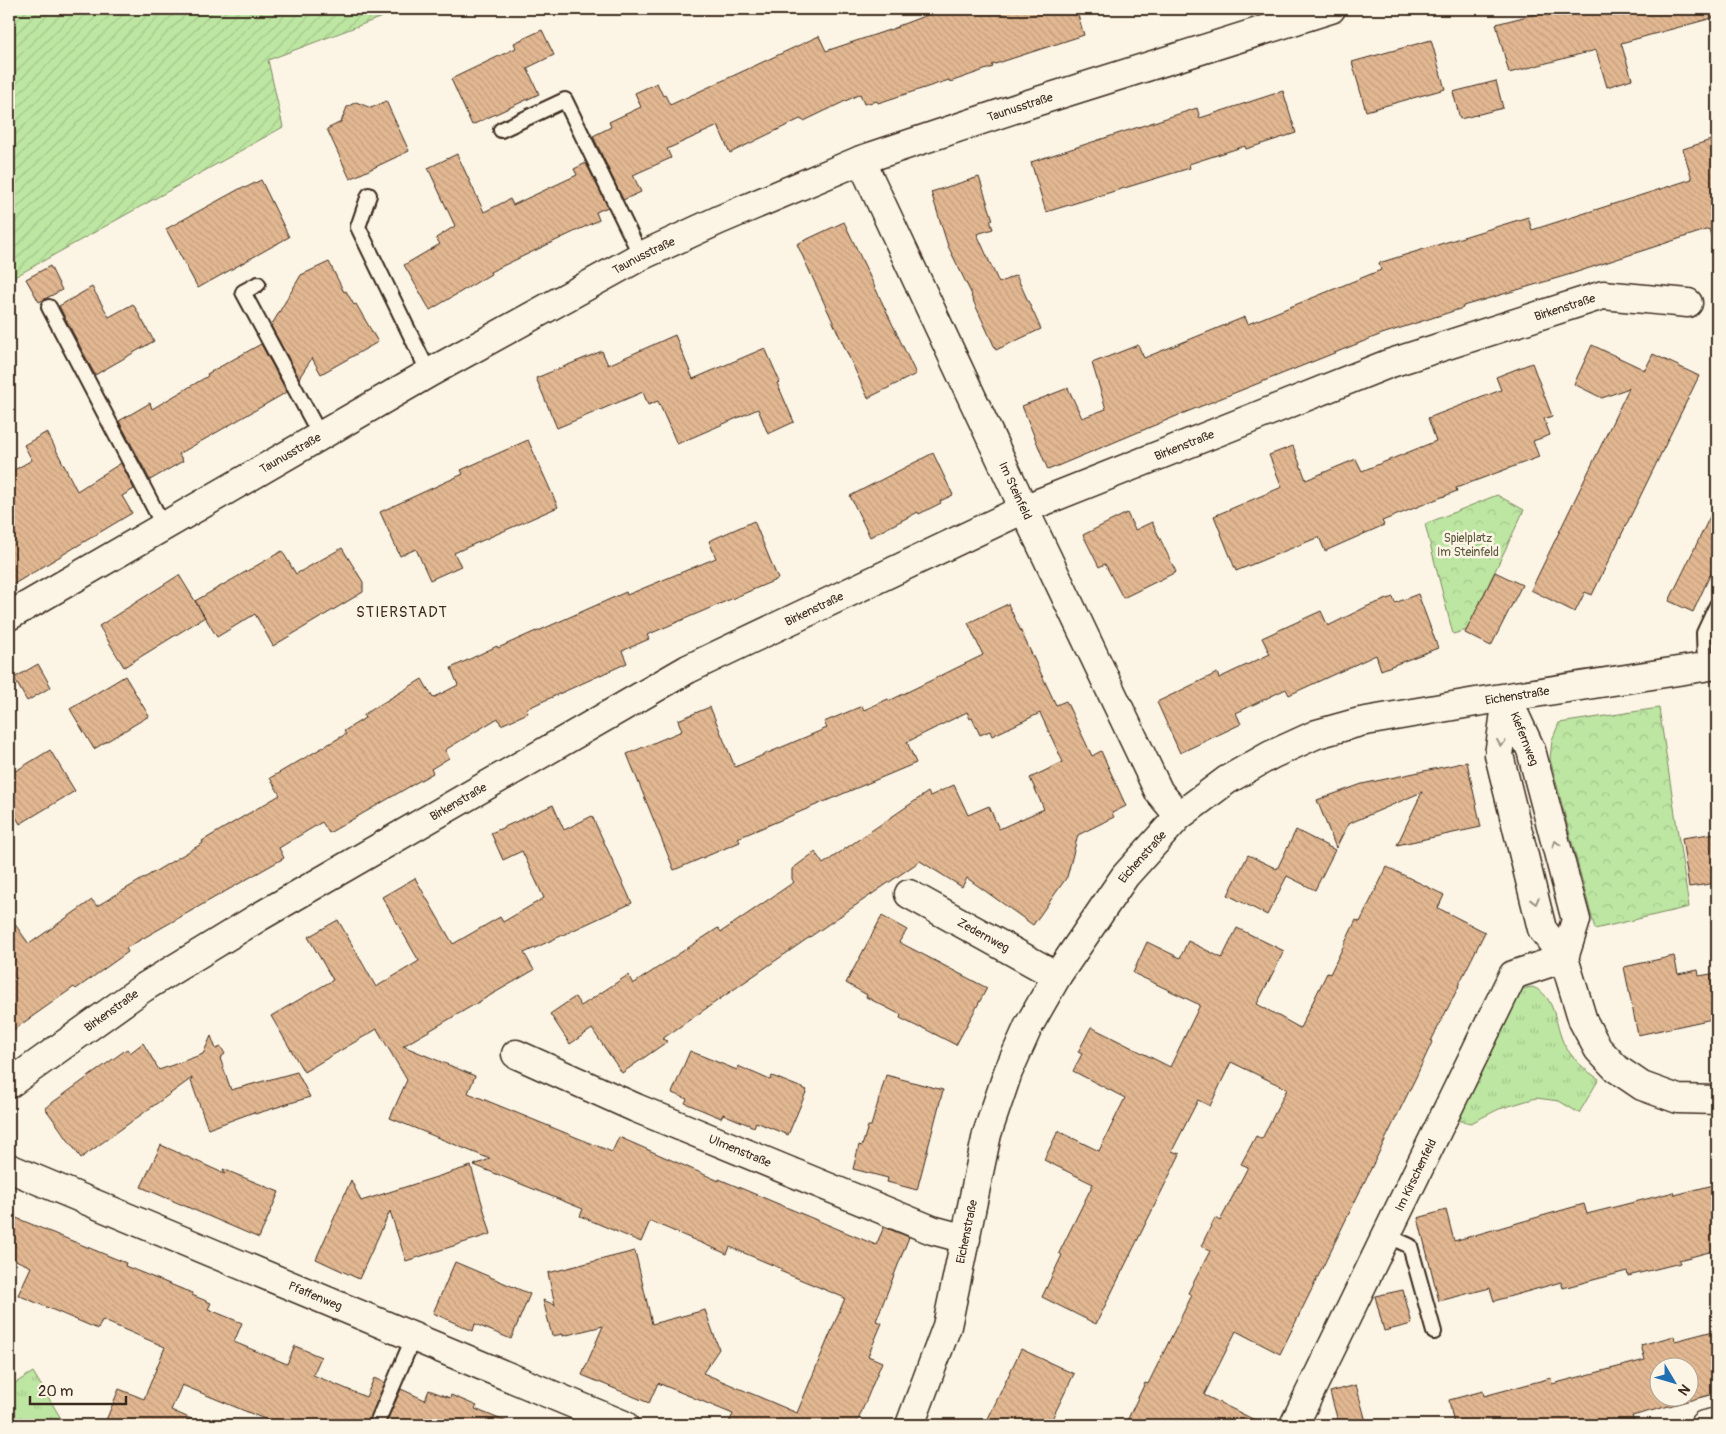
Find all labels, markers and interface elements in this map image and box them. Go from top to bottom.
street label: Taunusstraße [985,89,1055,125]
street label: Taunusstraße [610,234,678,278]
street label: Birkenstraße [1532,290,1597,324]
street label: Birkenstraße [1152,427,1216,464]
street label: Taunusstraße [257,430,324,477]
street label: Im Steinfeld [996,459,1035,522]
park label: Spielplatz Im Steinfeld [1437,531,1499,560]
street label: Birkenstraße [782,589,846,629]
district label: STIERSTADT [356,603,448,622]
street label: Eichenstraße [1484,683,1550,708]
street label: Kiefernweg [1506,710,1542,768]
one-way arrow [1496,739,1507,747]
street label: Birkenstraße [427,779,489,824]
street label: Eichenstraße [1115,828,1170,886]
one-way arrow [1551,840,1562,848]
one-way arrow [1530,896,1540,904]
street label: Zedernweg [955,915,1012,956]
street label: Birkenstraße [81,986,141,1035]
street label: Ulmenstraße [706,1131,774,1170]
street label: Im Kirschenfeld [1392,1136,1440,1214]
street label: Eichenstraße [953,1198,981,1265]
street label: Pfaffenweg [286,1278,345,1314]
north arrow [1648,1356,1698,1406]
scale bar [30,1374,126,1406]
text: N [1674,1381,1693,1399]
text: 20 m [38,1382,73,1401]

